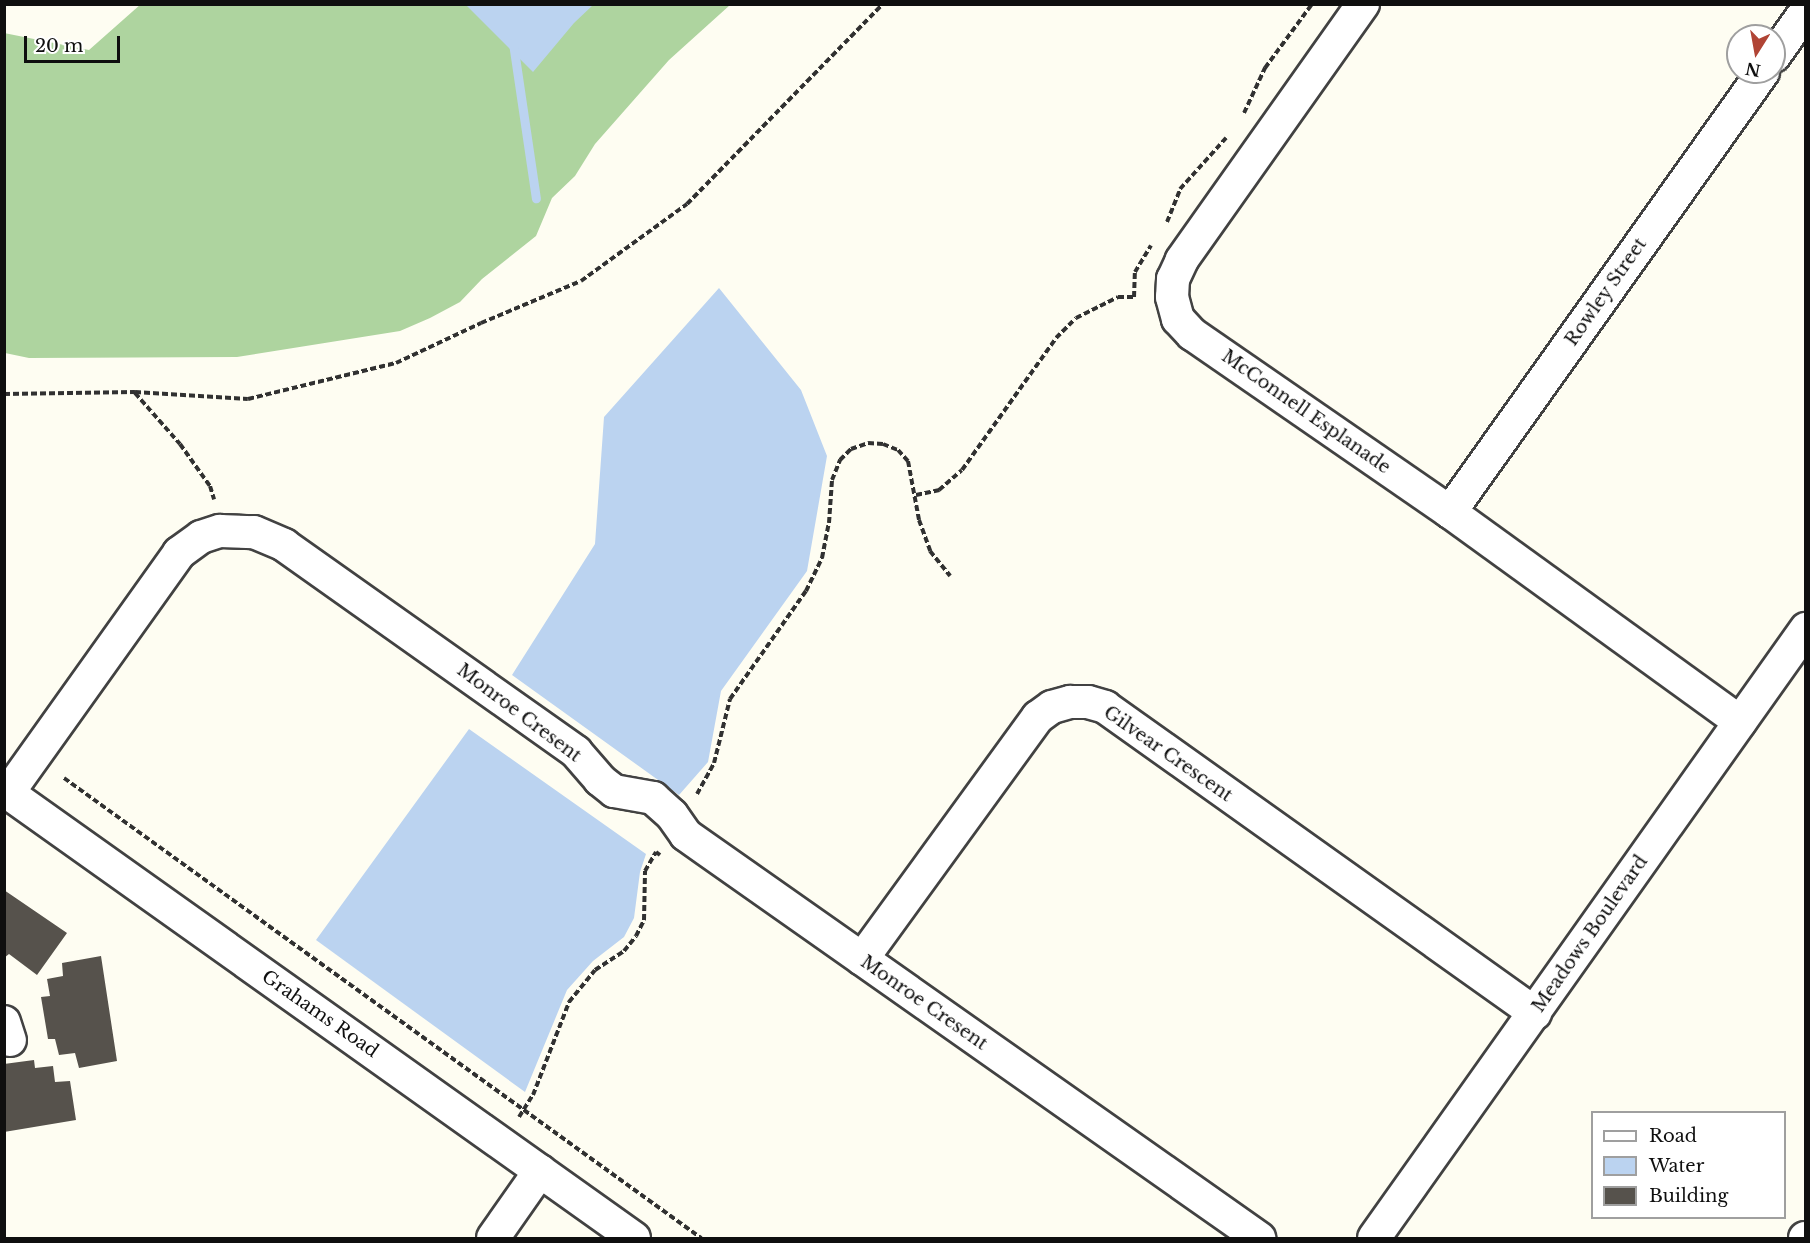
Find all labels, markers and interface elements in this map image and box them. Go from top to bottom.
scale bar [27,24,123,62]
north arrow [1726,24,1786,84]
text: 20 m [35,35,83,57]
text: N [1744,58,1762,81]
street label: Rowley Street [1561,234,1651,350]
street label: McConnell Esplanade [1217,345,1395,479]
street label: Monroe Cresent [453,659,585,767]
street label: Gilvear Crescent [1099,701,1237,807]
street label: Meadows Boulevard [1528,851,1652,1017]
street label: Monroe Cresent [856,951,992,1055]
street label: Grahams Road [258,966,382,1062]
legend [1591,1111,1786,1219]
text: Road [1649,1125,1697,1147]
text: Water [1649,1155,1704,1177]
text: Building [1649,1185,1728,1207]

